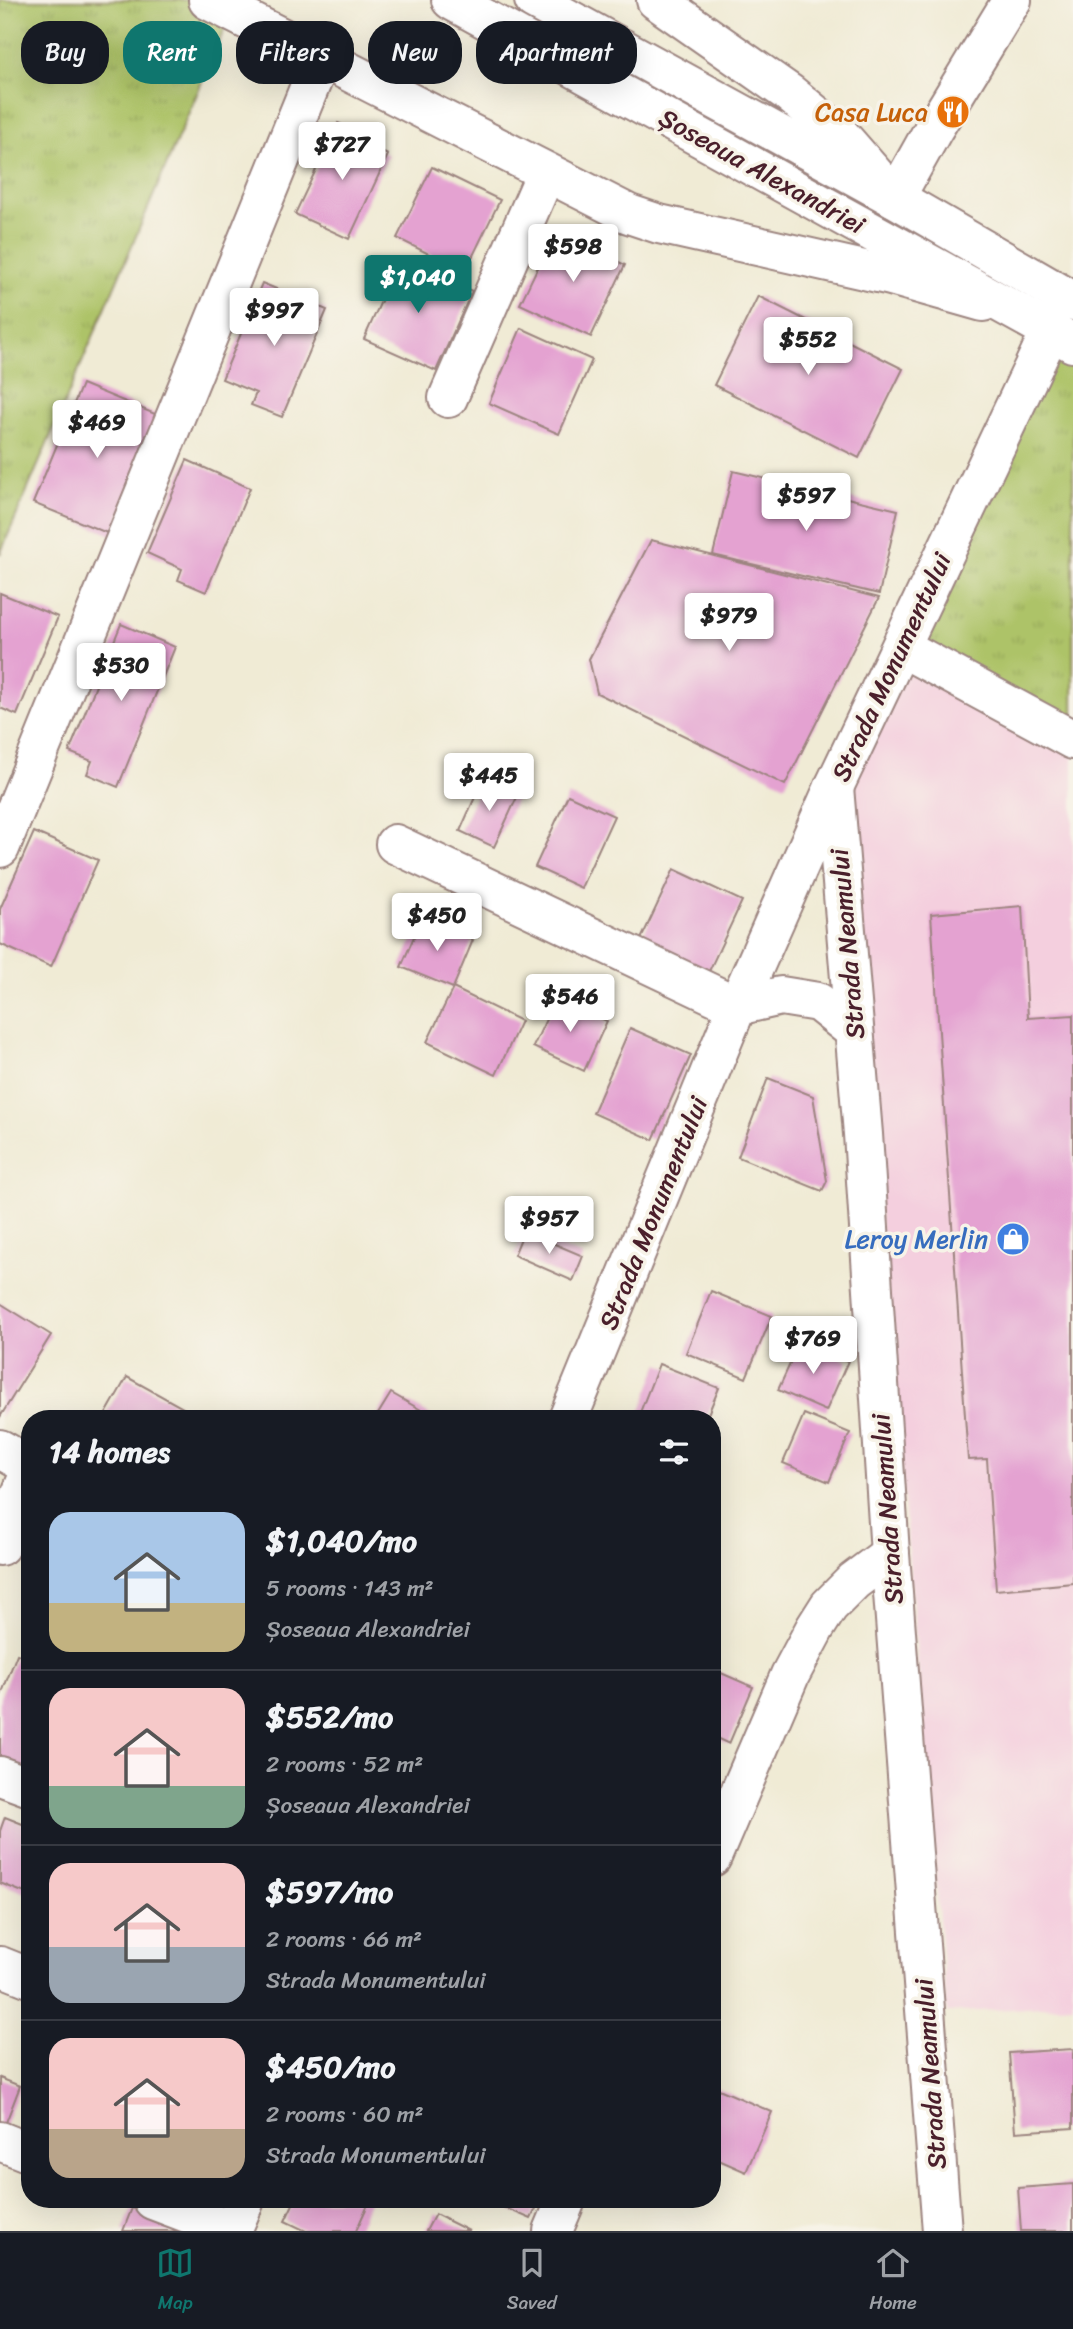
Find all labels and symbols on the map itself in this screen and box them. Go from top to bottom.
place label: Casa Luca [815,89,928,135]
restaurant icon: Casa Luca [934,93,972,131]
street label: Șoseaua Alexandriei [650,95,875,247]
pin: $727 [301,122,383,182]
pin: $598 [532,224,614,284]
pin: $1,040 [361,256,475,315]
pin: $997 [233,288,315,348]
pin: $552 [767,318,849,377]
pin: $469 [56,400,138,460]
pin: $597 [765,474,847,533]
street label: Strada Monumentului [818,544,965,789]
pin: $979 [688,594,770,653]
pin: $530 [80,644,162,703]
pin: $445 [448,754,530,813]
street label: Strada Neamului [816,846,878,1041]
pin: $450 [396,894,478,953]
pin: $546 [529,974,611,1034]
street label: Strada Monumentului [585,1089,721,1337]
pin: $957 [508,1196,590,1256]
place label: Leroy Merlin [844,1216,988,1262]
shop icon: Leroy Merlin [994,1220,1032,1258]
pin: $769 [772,1316,854,1376]
street label: Strada Neamului [857,1411,917,1606]
street label: Strada Neamului [900,1976,960,2171]

